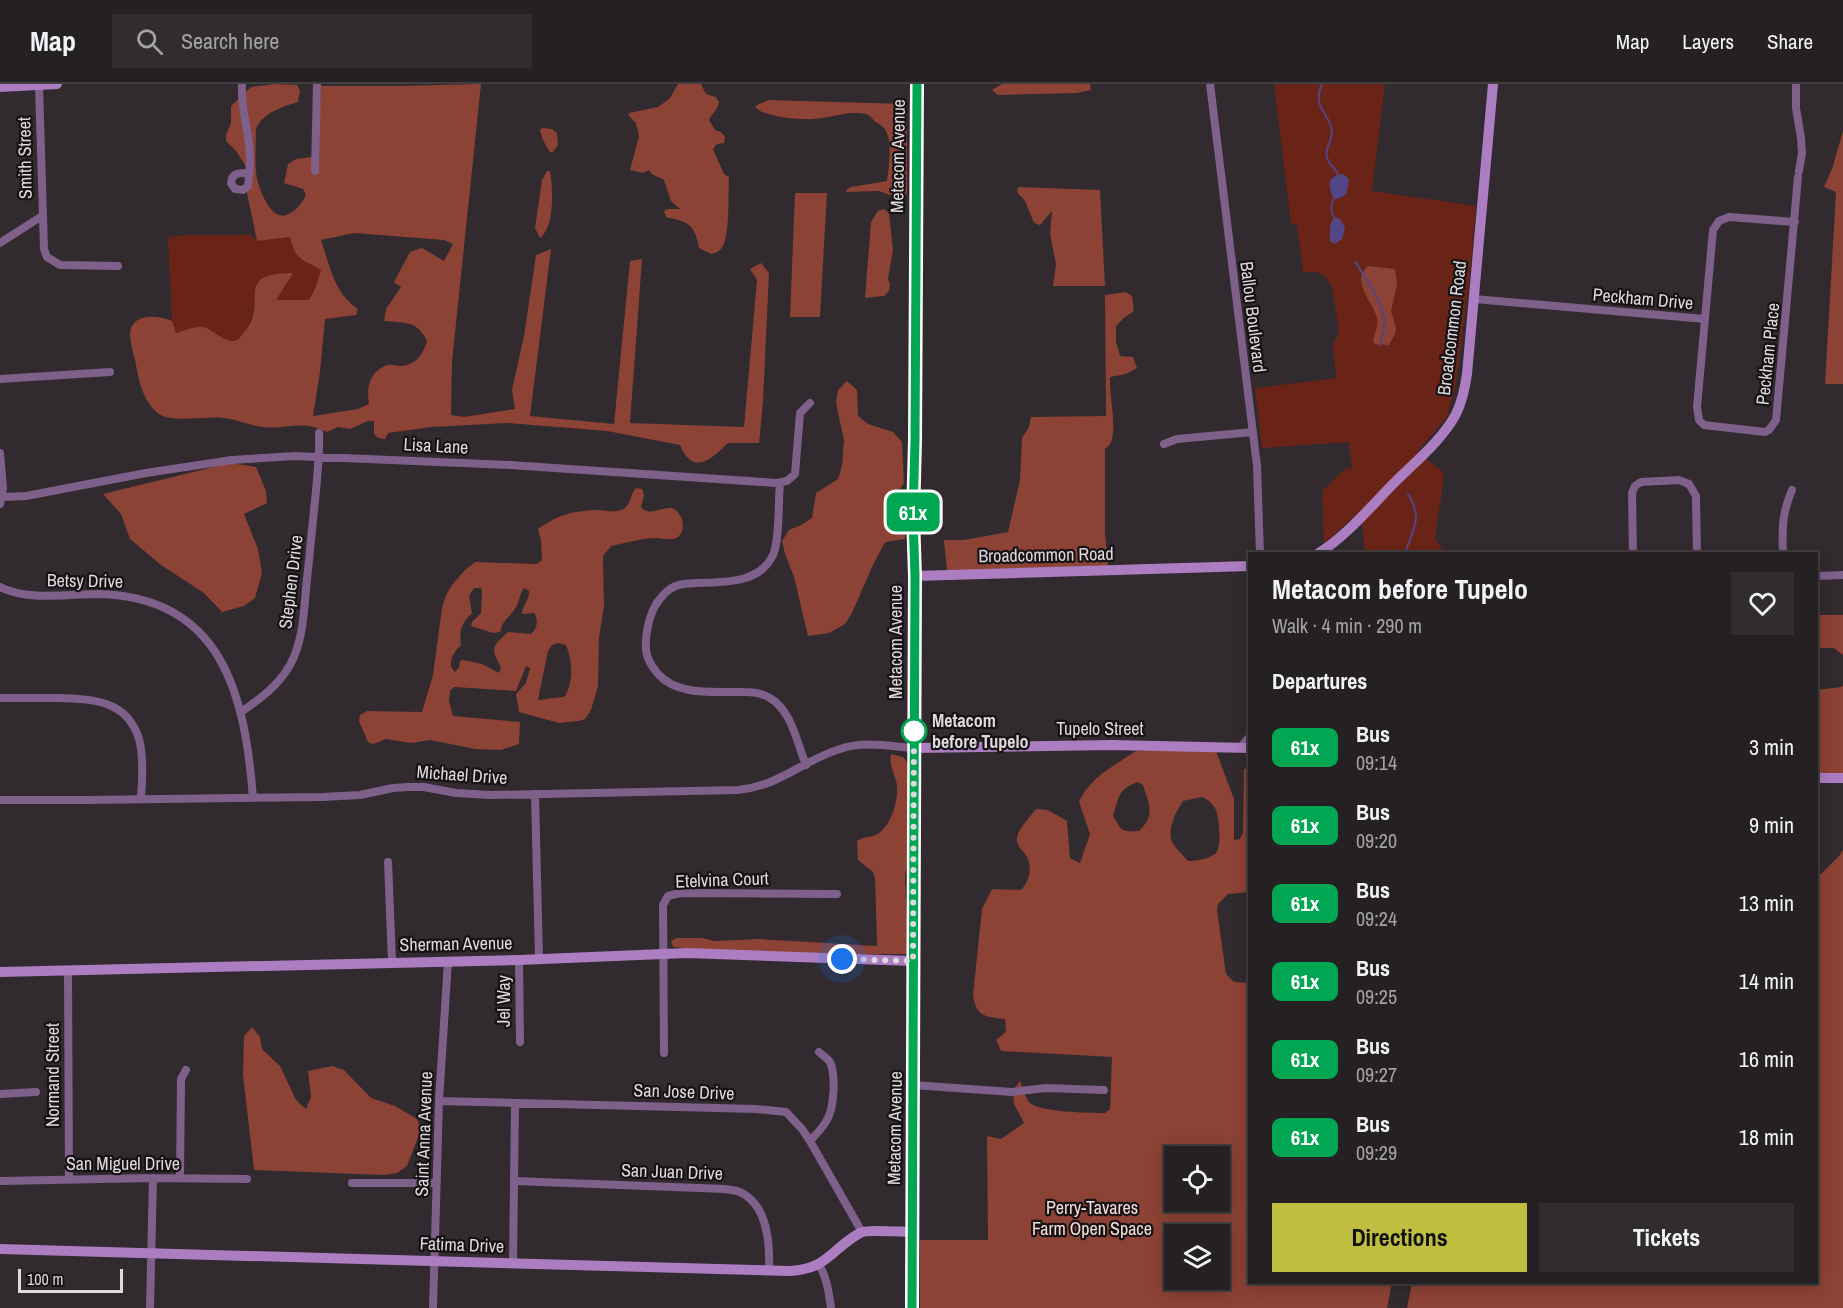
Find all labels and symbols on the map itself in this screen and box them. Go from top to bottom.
street label: Metacom Avenue [884,99,911,213]
street label: Smith Street [11,117,38,199]
street label: Broadcommon Road [1431,259,1472,397]
street label: Ballou Boulevard [1234,260,1273,374]
street label: Peckham Drive [1592,282,1694,315]
street label: Peckham Place [1750,302,1785,406]
street label: Lisa Lane [403,431,469,460]
line badge: 61x [878,492,948,532]
street label: Stephen Drive [272,534,309,630]
street label: Broadcommon Road [978,541,1114,568]
street label: Betsy Drive [47,567,123,594]
street label: Metacom Avenue [883,585,908,699]
place label: Metacom before Tupelo [932,708,1029,754]
street label: Tupelo Street [1056,716,1144,741]
marker: Metacom before Tupelo [901,718,927,744]
street label: Michael Drive [416,759,508,790]
street label: Etelvina Court [675,865,769,894]
street label: Sherman Avenue [399,930,513,957]
your location [827,944,857,974]
street label: Jel Way [491,974,516,1027]
street label: Normand Street [40,1023,65,1127]
street label: Saint Anna Avenue [409,1071,438,1197]
street label: Metacom Avenue [881,1071,908,1185]
street label: San Jose Drive [633,1077,735,1106]
street label: San Miguel Drive [66,1151,180,1176]
street label: San Juan Drive [621,1157,723,1186]
park label: Perry-Tavares Farm Open Space [1032,1195,1152,1241]
street label: Fatima Drive [419,1231,505,1258]
scale bar [18,1266,123,1294]

